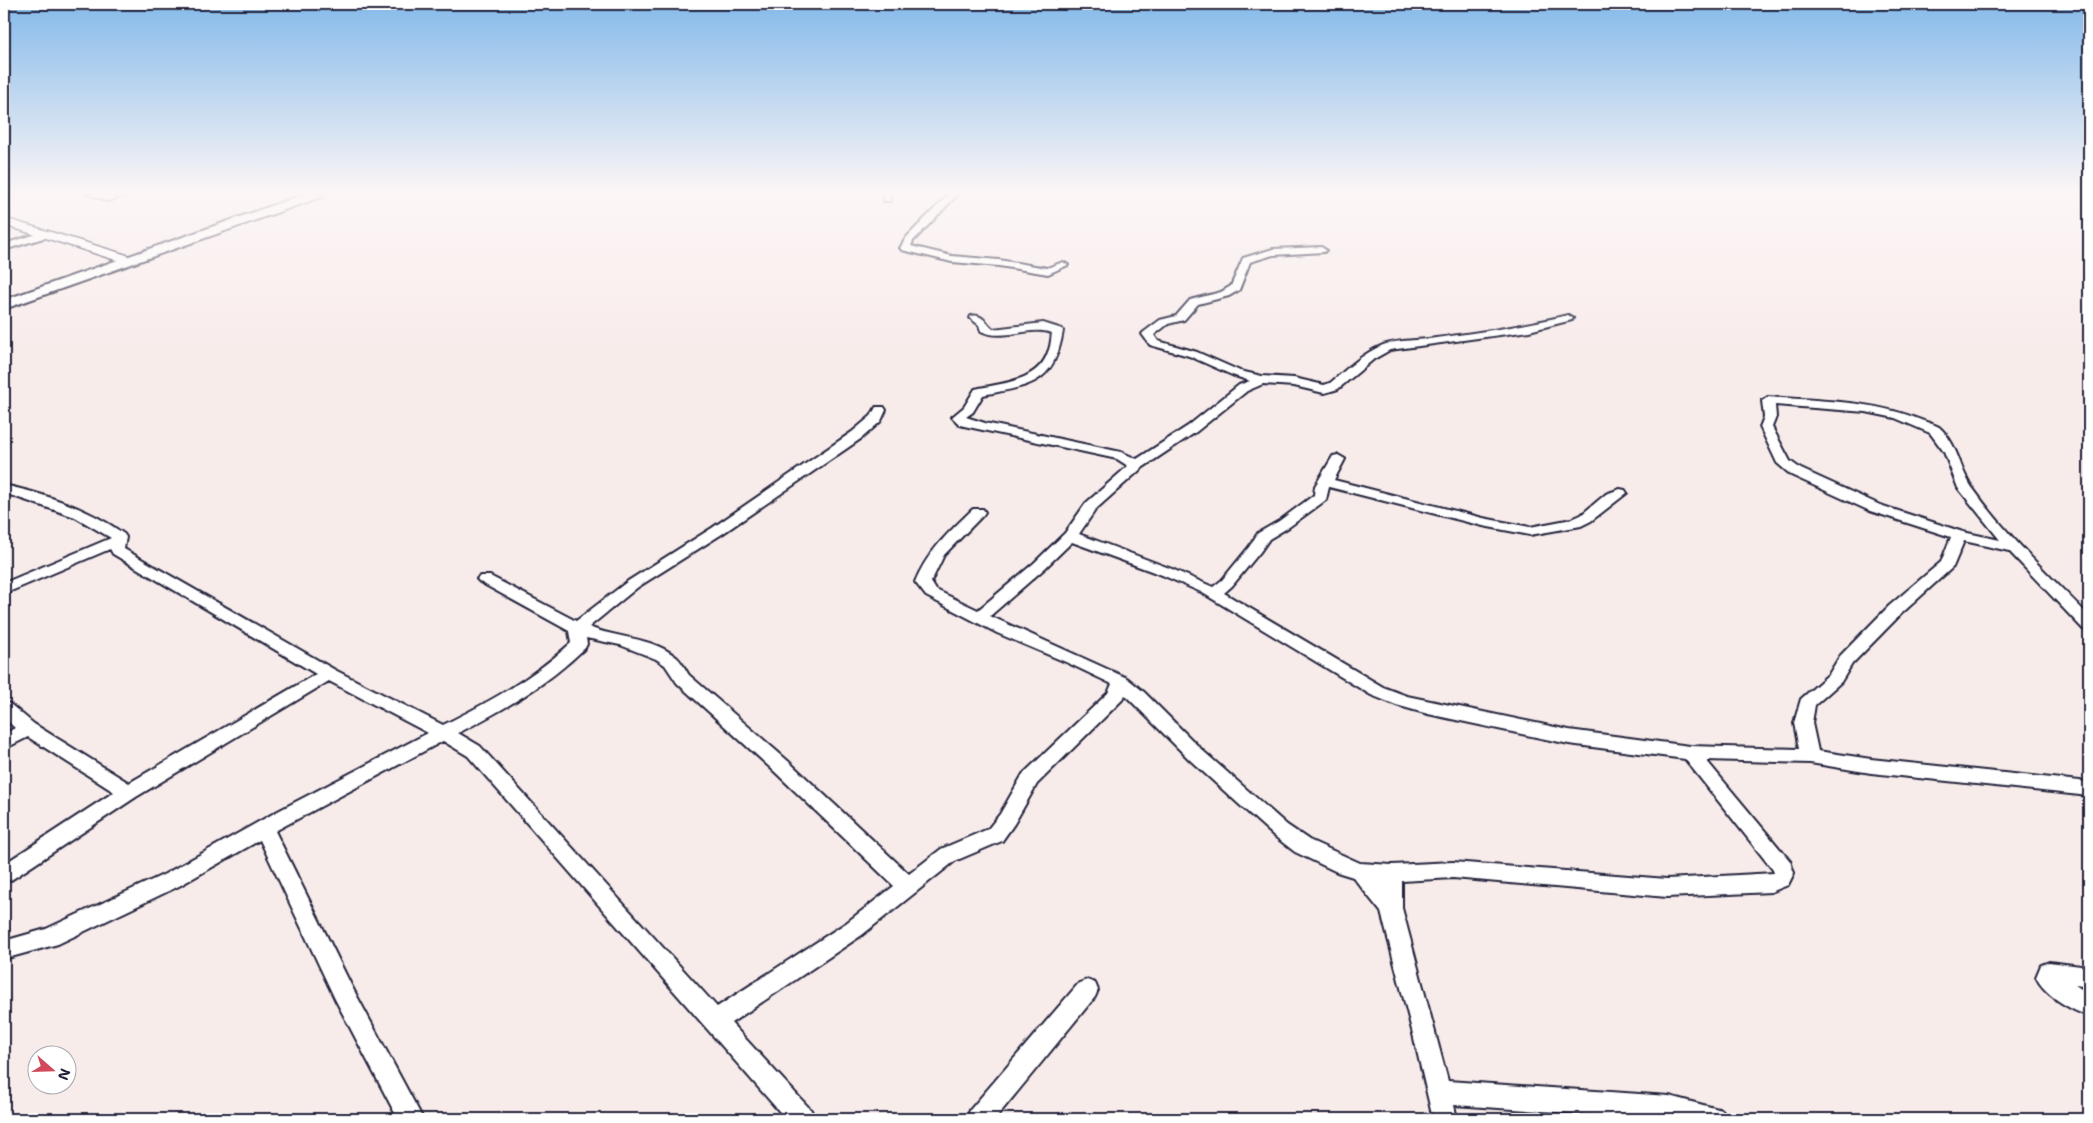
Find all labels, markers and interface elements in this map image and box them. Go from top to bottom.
north arrow [28,1046,78,1096]
text: N [54,1066,75,1083]

